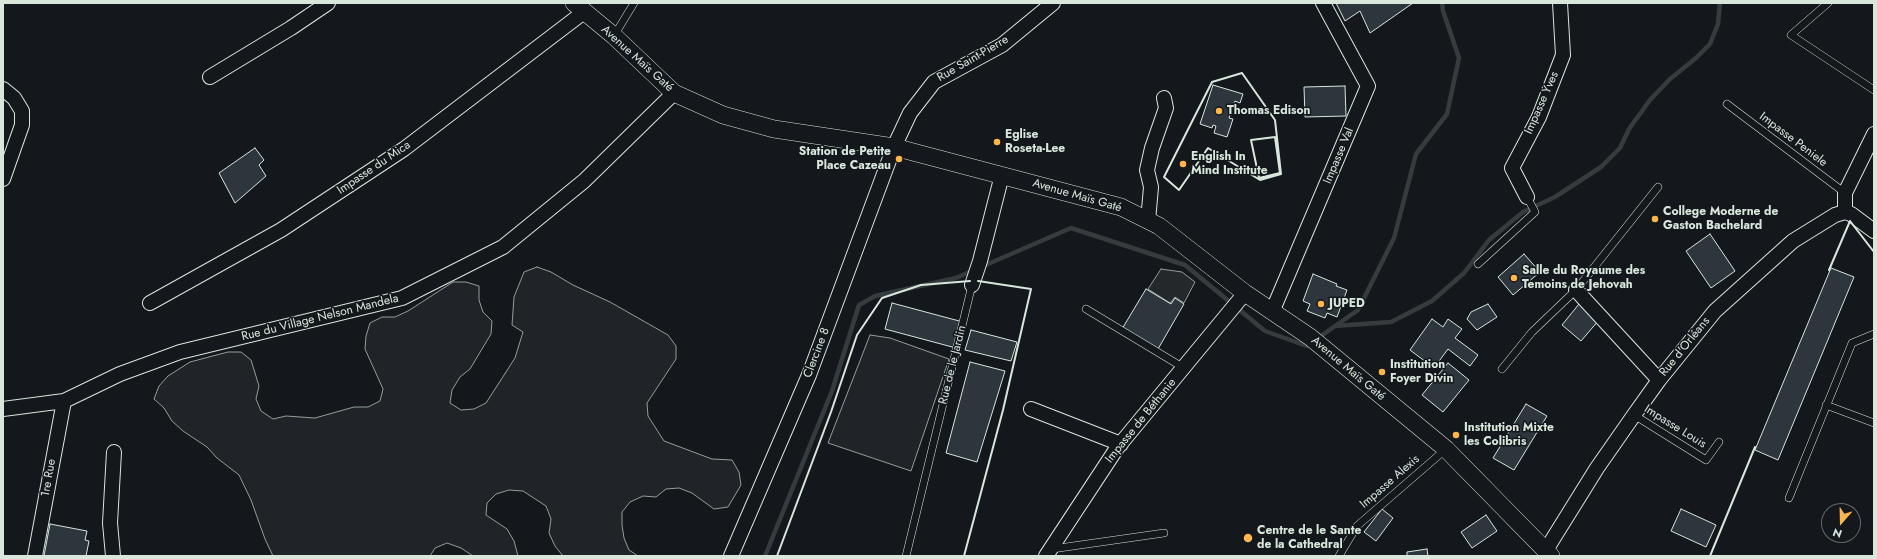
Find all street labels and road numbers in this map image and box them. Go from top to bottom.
street label: Avenue Maïs Gaté [598,23,676,95]
street label: Rue Saint-Pierre [935,33,1011,85]
street label: Impasse Yves [1522,70,1562,136]
street label: Impasse Peniele [1756,110,1830,170]
street label: Impasse Val [1321,126,1357,186]
street label: Impasse du Mica [335,138,413,198]
street label: Avenue Maïs Gaté [1031,176,1123,216]
street label: Rue du Village Nelson Mandela [240,291,400,345]
street label: Rue d'Orléans [1657,314,1713,380]
street label: Rue de le Jardin [936,324,970,406]
street label: Clercine 8 [801,326,833,380]
street label: Avenue Maïs Gaté [1308,334,1388,404]
street label: Impasse de Béthanie [1103,376,1179,466]
street label: Impasse Louis [1641,402,1709,452]
street label: Impasse Alexis [1357,452,1423,512]
street label: 1re Rue [39,458,59,498]

